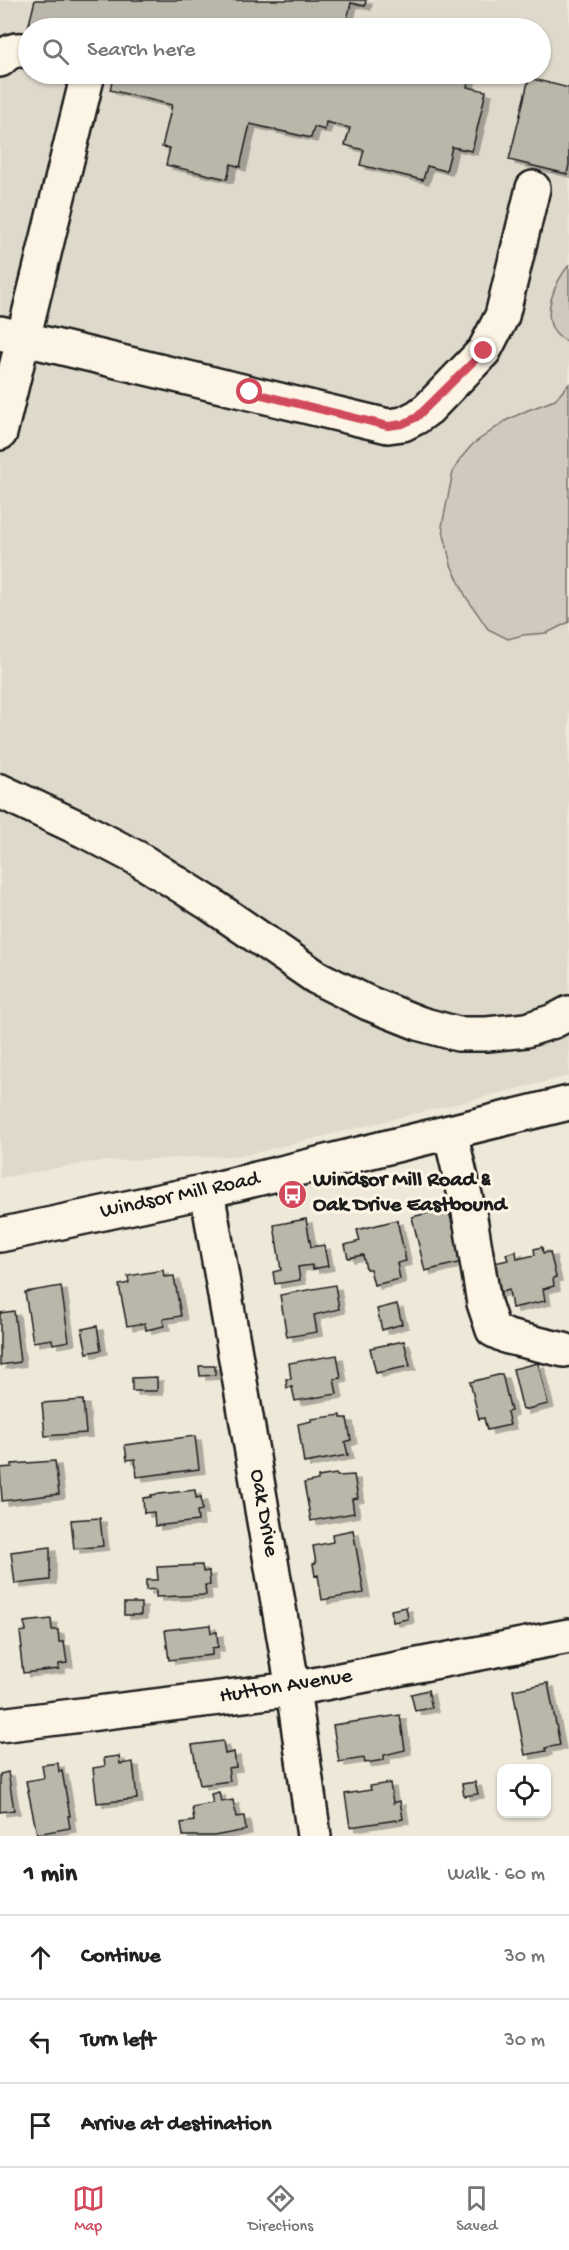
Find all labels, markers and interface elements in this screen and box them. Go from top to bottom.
search box [18,18,551,84]
icon: search [39,35,72,68]
text: Search here [87,38,195,64]
route end [470,337,496,363]
route start [236,378,262,404]
street label: Windsor Mill Road [98,1166,264,1226]
place label: Windsor Mill Road & Oak Drive Eastbound [312,1168,508,1219]
bus stop icon: Windsor Mill Road & Oak Drive Eastbound [276,1178,308,1210]
street label: Oak Drive [243,1467,284,1559]
street label: Hutton Avenue [218,1664,355,1710]
map controls [497,1764,551,1818]
button: locate [497,1764,551,1818]
text: 1 min [24,1860,77,1891]
text: Walk · 60 m [447,1864,545,1887]
icon: ahead [24,1941,57,1974]
text: Continue [81,1944,161,1970]
text: 30 m [504,1946,545,1969]
icon: left [24,2025,57,2058]
text: Turn left [81,2028,155,2054]
text: 30 m [504,2030,545,2053]
icon: arrive [24,2109,57,2142]
text: Arrive at destination [81,2112,271,2138]
tab: Map [72,2182,105,2237]
tab: Directions [248,2182,313,2237]
tab: Saved [456,2182,497,2237]

